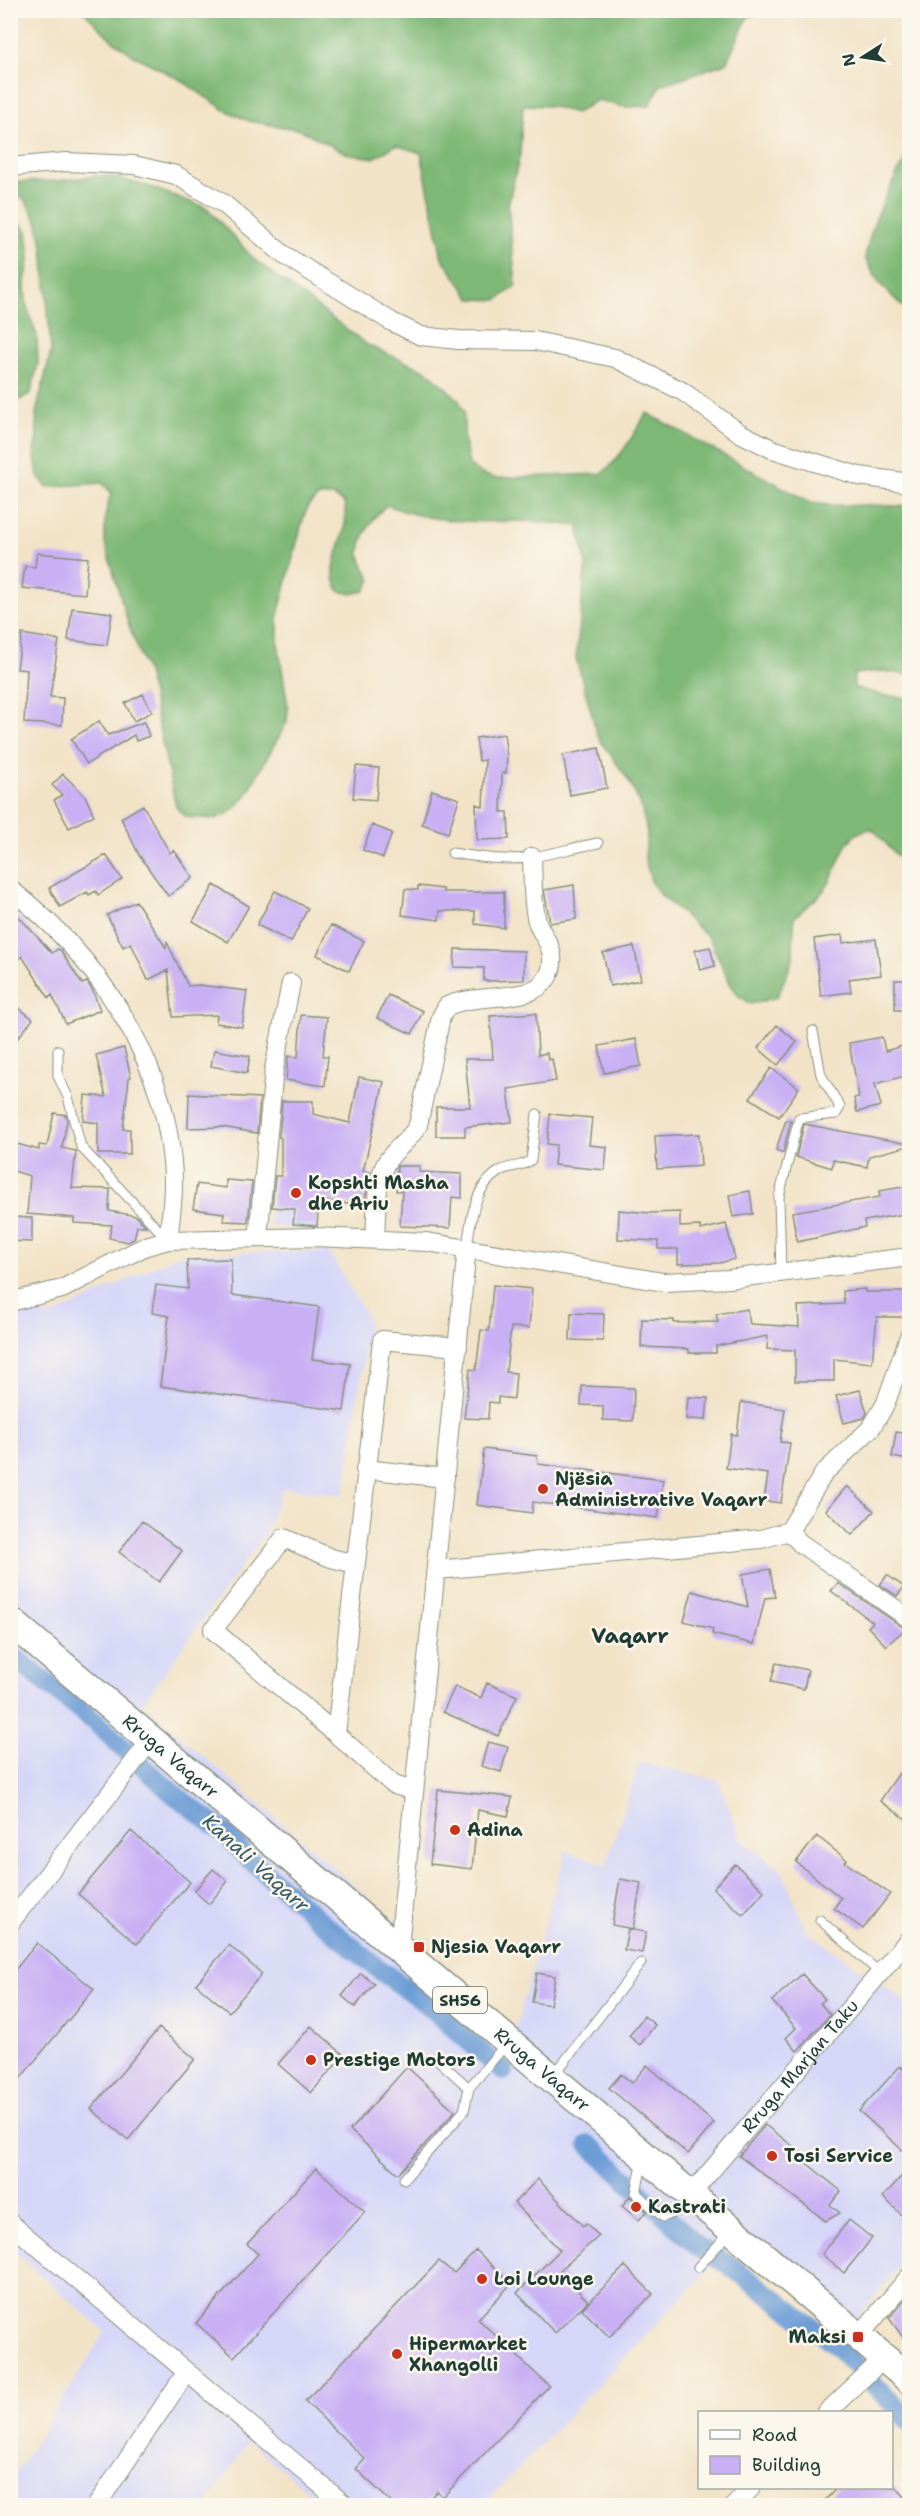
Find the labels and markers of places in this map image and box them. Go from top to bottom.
place label: Kopshti Masha dhe Ariu [308,1171,450,1216]
marker: Kopshti Masha dhe Ariu [289,1186,303,1200]
place label: Njësia Administrative Vaqarr [555,1467,768,1512]
marker: Njësia Administrative Vaqarr [536,1482,550,1496]
place label: Adina [467,1818,523,1842]
marker: Adina [448,1823,462,1837]
place label: Njesia Vaqarr [431,1935,562,1959]
marker: Njesia Vaqarr [412,1940,426,1954]
place label: Prestige Motors [323,2048,475,2072]
marker: Prestige Motors [304,2053,318,2067]
place label: Tosi Service [784,2144,893,2168]
marker: Tosi Service [765,2149,779,2163]
place label: Kastrati [648,2195,726,2219]
marker: Kastrati [629,2200,643,2214]
place label: Loi Lounge [494,2267,594,2291]
marker: Loi Lounge [475,2272,489,2286]
place label: Maksi [789,2325,846,2349]
marker: Maksi [851,2330,865,2344]
place label: Hipermarket Xhangolli [409,2332,527,2377]
marker: Hipermarket Xhangolli [390,2347,404,2361]

